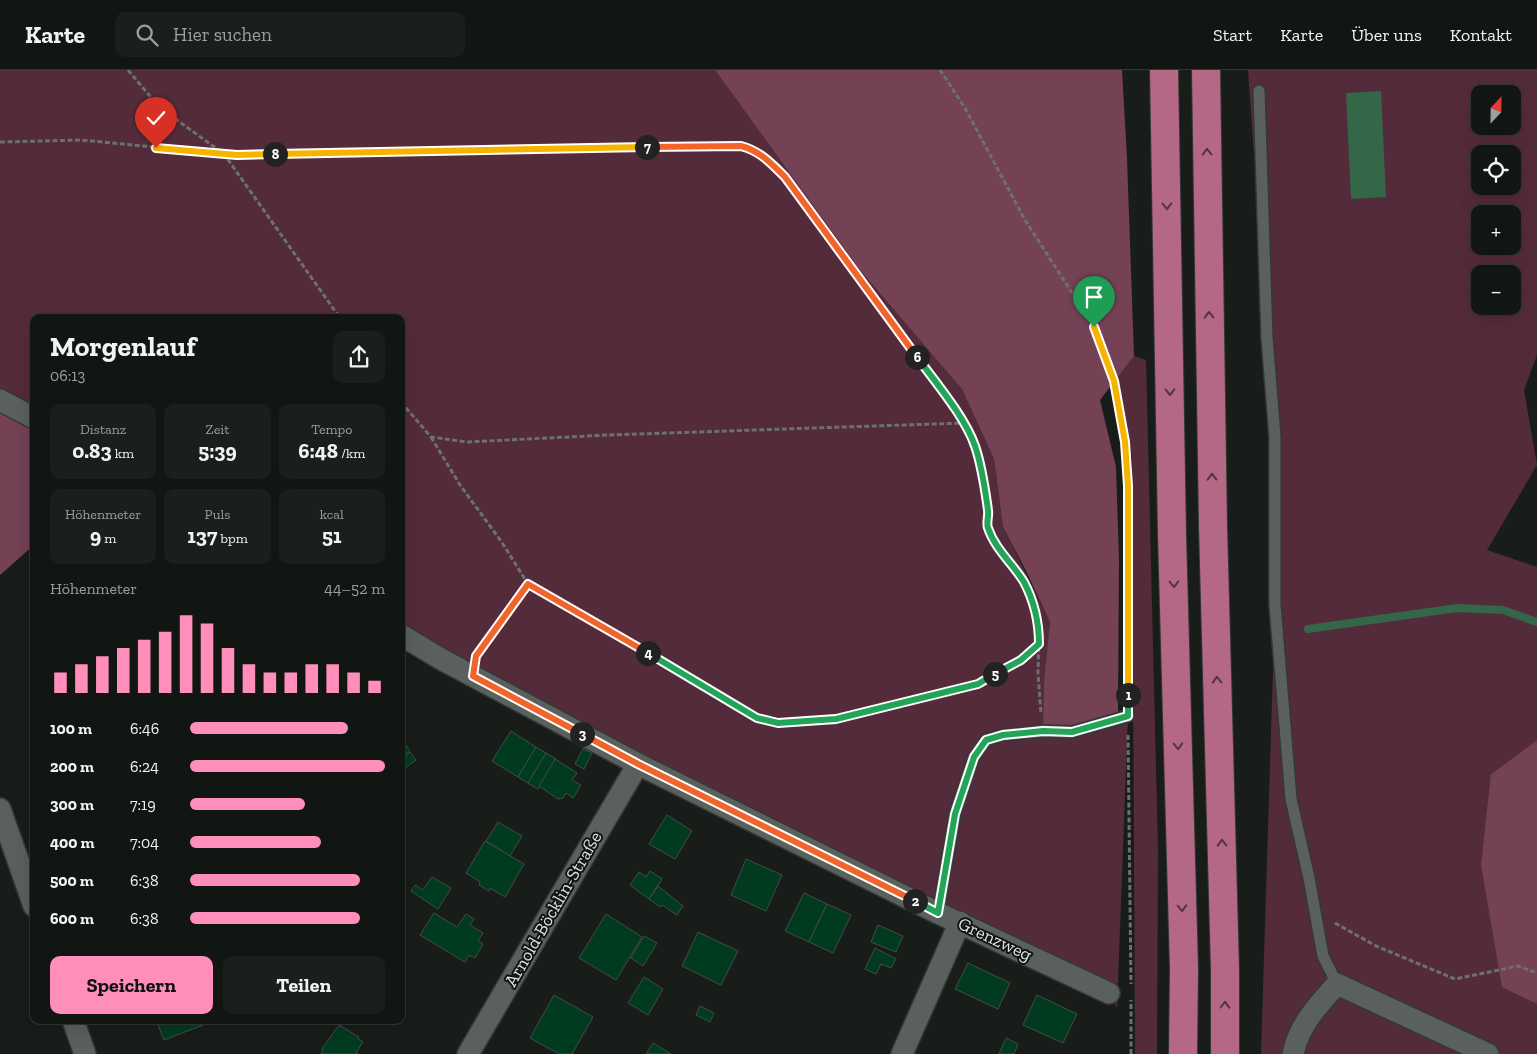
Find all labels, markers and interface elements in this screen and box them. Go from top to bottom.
search box [115,12,465,57]
text: Karte [25,20,85,49]
icon: search [133,21,161,49]
text: Hier suchen [173,23,272,46]
text: Start [1213,24,1252,46]
text: Karte [1280,24,1323,46]
text: Über uns [1351,24,1422,46]
text: Kontakt [1450,24,1512,46]
north arrow [1471,85,1521,135]
map controls [1471,85,1521,315]
pin [135,97,177,148]
icon: check [142,104,170,132]
pin: 7 [634,134,660,160]
text: 7 [644,139,651,156]
pin: 8 [262,142,288,166]
button: locate [1471,145,1521,195]
text: 8 [272,146,279,163]
one-way arrow [1202,148,1212,156]
one-way arrow [1161,202,1172,210]
button: + [1471,205,1521,255]
button: − [1471,265,1521,315]
pin [1073,276,1115,327]
icon: arrive [1080,283,1108,311]
one-way arrow [1204,311,1215,319]
text: Morgenlauf [50,330,196,363]
button: share [333,331,385,383]
pin: 6 [904,344,930,370]
text: 6 [914,349,921,366]
text: 06:13 [50,366,85,385]
one-way arrow [1165,388,1175,396]
text: Distanz [80,421,126,438]
text: Zeit [206,421,229,438]
text: Tempo [311,421,352,438]
text: 0.83 [72,438,112,463]
text: 5:39 [198,438,237,463]
text: 6:48 [298,438,338,463]
text: km [112,445,134,462]
text: /km [338,445,365,462]
one-way arrow [1207,473,1217,481]
text: Höhenmeter [65,506,141,523]
text: Puls [205,506,230,523]
text: kcal [320,506,344,523]
text: 9 [90,523,101,548]
text: 137 [187,523,217,548]
text: 51 [322,523,342,548]
text: m [101,530,116,547]
text: bpm [217,530,248,547]
text: Höhenmeter [50,579,137,598]
text: 44–52 m [324,579,385,598]
one-way arrow [1168,580,1179,588]
pin: 4 [636,640,660,666]
text: 4 [645,645,652,662]
pin: 5 [982,662,1008,686]
text: 5 [992,666,999,683]
one-way arrow [1212,676,1222,684]
pin: 1 [1116,682,1140,708]
text: 1 [1126,687,1131,704]
text: 100 m [50,719,92,738]
text: 6:46 [130,719,159,738]
pin: 3 [570,722,594,746]
text: 3 [579,726,586,743]
one-way arrow [1173,742,1183,750]
text: 200 m [50,757,94,776]
text: 6:24 [130,757,159,776]
text: 300 m [50,795,94,814]
text: 7:19 [130,795,156,814]
street label: Arnold-Böcklin-Straße [500,827,606,991]
text: 400 m [50,833,95,852]
text: 7:04 [130,833,159,852]
one-way arrow [1216,839,1227,847]
text: 500 m [50,871,94,890]
text: 6:38 [130,871,159,890]
pin: 2 [902,888,928,914]
text: 2 [912,893,919,910]
one-way arrow [1177,905,1188,913]
text: 600 m [50,909,94,928]
text: 6:38 [130,909,159,928]
street label: Grenzweg [955,912,1036,966]
button: Speichern [50,956,213,1014]
button: Teilen [223,956,385,1014]
one-way arrow [1220,1001,1230,1009]

